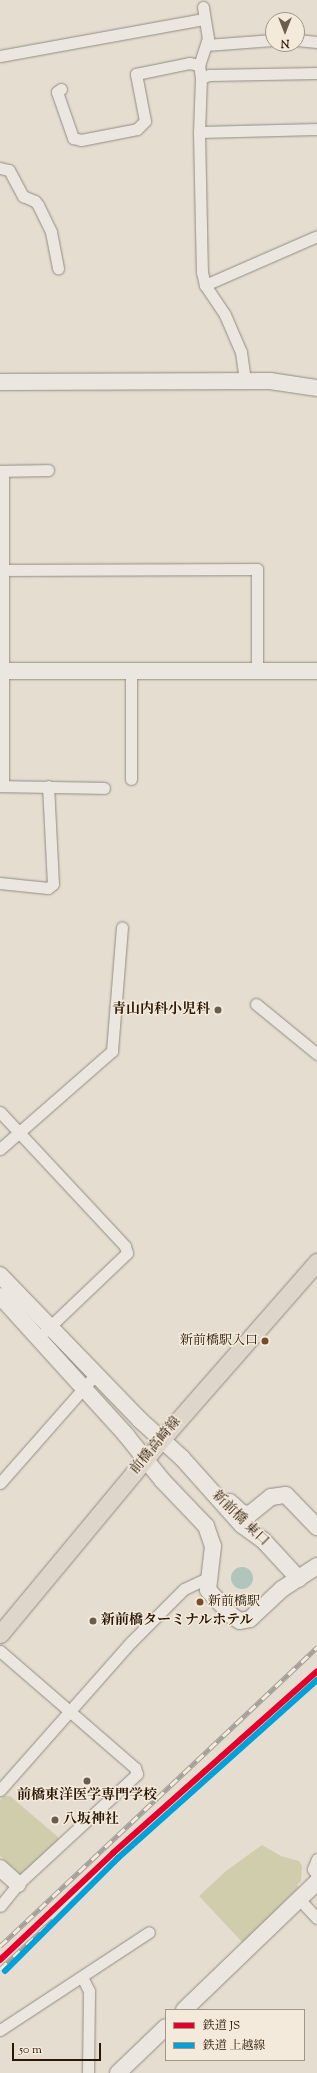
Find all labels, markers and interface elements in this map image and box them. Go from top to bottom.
north arrow [265,12,305,52]
text: N [281,35,289,51]
place label: 青山内科小児科 [112,1002,210,1018]
marker: 青山内科小児科 [213,1005,223,1015]
place label: 新前橋駅入口 [180,1333,258,1349]
marker: 新前橋駅入口 [260,1336,270,1346]
street label: 前橋高崎線 [127,1414,185,1478]
street label: 新前橋 東口 [208,1488,272,1550]
place label: 新前橋駅 [208,1594,260,1610]
marker: 新前橋駅 [195,1597,205,1607]
place label: 新前橋ターミナルホテル [101,1613,255,1629]
marker: 新前橋ターミナルホテル [88,1616,98,1626]
marker: 前橋東洋医学専門学校 [82,1776,92,1786]
place label: 前橋東洋医学専門学校 [17,1788,157,1804]
place label: 八坂神社 [63,1812,119,1828]
marker: 八坂神社 [50,1815,60,1825]
legend [165,2009,305,2061]
text: 鉄道 JS [203,2017,240,2035]
scale bar [14,2035,103,2061]
text: 鉄道 上越線 [203,2037,266,2055]
text: 50 m [19,2041,42,2059]

